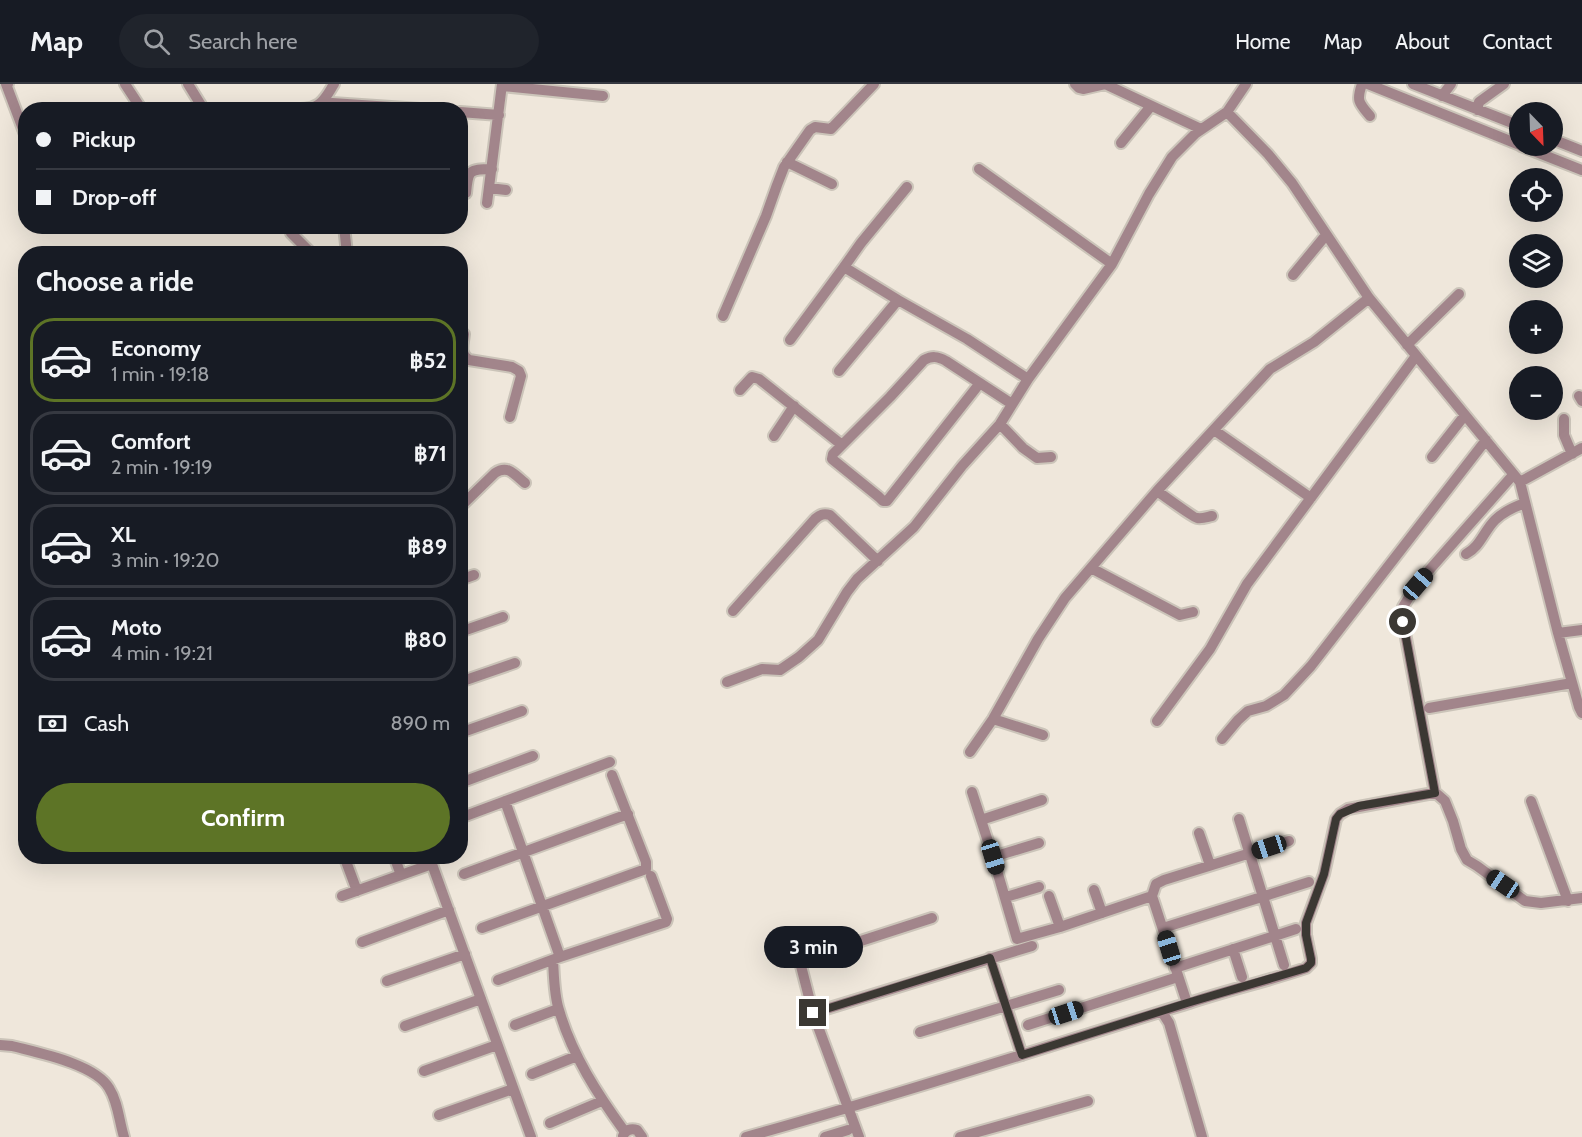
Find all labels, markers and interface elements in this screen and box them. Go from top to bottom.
search box [119,14,539,68]
text: Map [30,24,83,58]
icon: search [140,25,173,58]
text: Search here [188,28,297,55]
text: Home [1235,29,1291,54]
text: Map [1324,29,1362,54]
text: About [1395,29,1449,54]
text: Contact [1482,29,1552,54]
north arrow [1509,102,1563,156]
map controls [1509,102,1563,420]
text: Pickup [72,126,136,153]
button: locate [1509,168,1563,222]
text: Drop-off [72,184,156,211]
button: layers [1509,234,1563,288]
text: Choose a ride [36,265,194,298]
button: + [1509,300,1563,354]
icon: car [39,333,93,387]
text: Economy [111,335,201,362]
text: ฿52 [410,347,447,374]
text: 1 min · 19:18 [111,362,209,386]
button: − [1509,366,1563,420]
icon: car [39,426,93,480]
text: Comfort [111,428,190,455]
text: ฿71 [414,440,447,467]
text: 2 min · 19:19 [111,455,213,479]
icon: car [39,519,93,573]
text: XL [111,521,136,548]
text: ฿89 [407,533,447,560]
text: 3 min · 19:20 [111,548,220,572]
car [1399,565,1437,603]
route start [1389,608,1416,635]
icon: car [39,612,93,666]
text: Moto [111,614,162,641]
text: ฿80 [404,626,447,653]
text: 4 min · 19:21 [111,641,213,665]
icon: cash [36,707,69,740]
text: Cash [84,710,129,737]
text: 890 m [391,711,450,735]
button: Confirm [36,783,450,852]
car [1249,833,1289,861]
car [979,837,1007,877]
car [1483,866,1523,902]
callout: 3 min [764,926,862,968]
car [1155,928,1183,968]
text: 3 min [789,935,838,959]
route end [799,999,826,1026]
car [1046,999,1086,1027]

